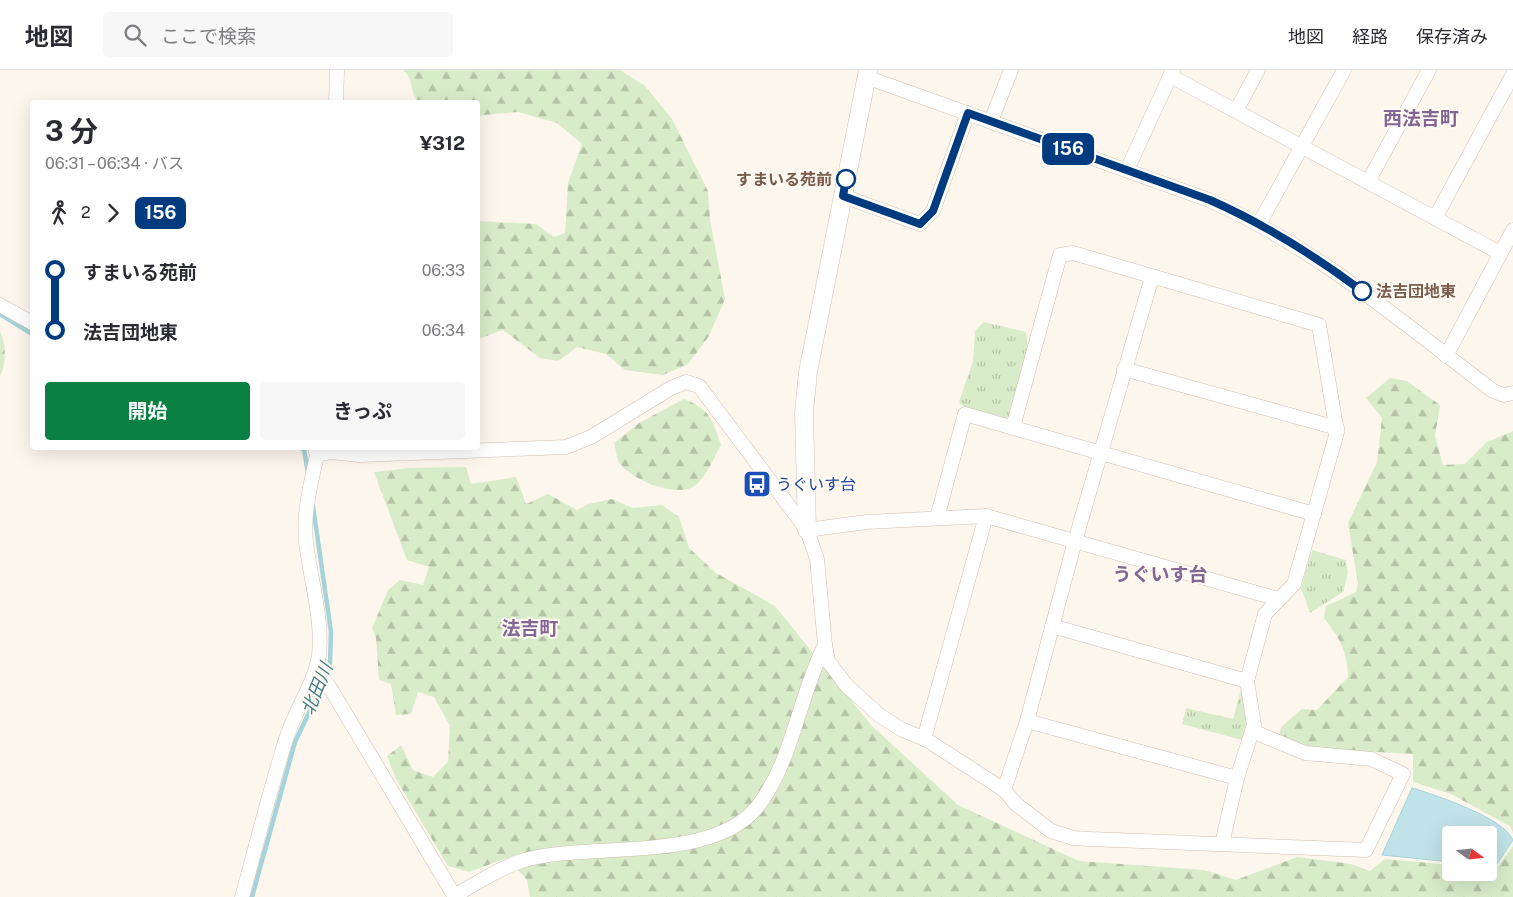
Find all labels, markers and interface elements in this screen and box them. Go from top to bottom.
search box [103,12,453,57]
icon: search [121,21,149,49]
text: 地図 [25,22,73,50]
text: ここで検索 [161,25,256,47]
text: 地図 [1288,26,1324,47]
text: 経路 [1352,26,1388,47]
text: 保存済み [1416,26,1488,47]
district label: 西法吉町 [1383,107,1459,129]
text: 3 分 [45,114,98,147]
text: ¥312 [420,132,465,154]
line badge: 156 [1039,133,1097,165]
text: 156 [1052,138,1084,159]
text: 06:31 – 06:34 · バス [45,154,184,173]
marker: すまいる苑前 [836,169,856,189]
place label: すまいる苑前 [736,170,832,189]
icon: walk [45,199,73,227]
icon: forward [99,199,127,227]
text: 156 [145,202,176,223]
text: 2 [81,203,91,222]
text: すまいる苑前 [83,261,197,283]
text: 06:33 [422,261,465,280]
marker: 法吉団地東 [1352,281,1372,301]
place label: 法吉団地東 [1376,282,1456,301]
text: 法吉団地東 [83,321,178,343]
text: 06:34 [422,321,465,340]
button: 開始 [45,382,250,440]
button: きっぷ [260,382,465,440]
bus stop icon: うぐいす台 [742,469,772,499]
place label: うぐいす台 [776,475,856,494]
district label: うぐいす台 [1112,563,1208,585]
district label: 法吉町 [501,617,559,639]
water label: 北田川 [297,658,337,718]
north arrow [1442,826,1498,881]
map controls [1442,826,1497,881]

